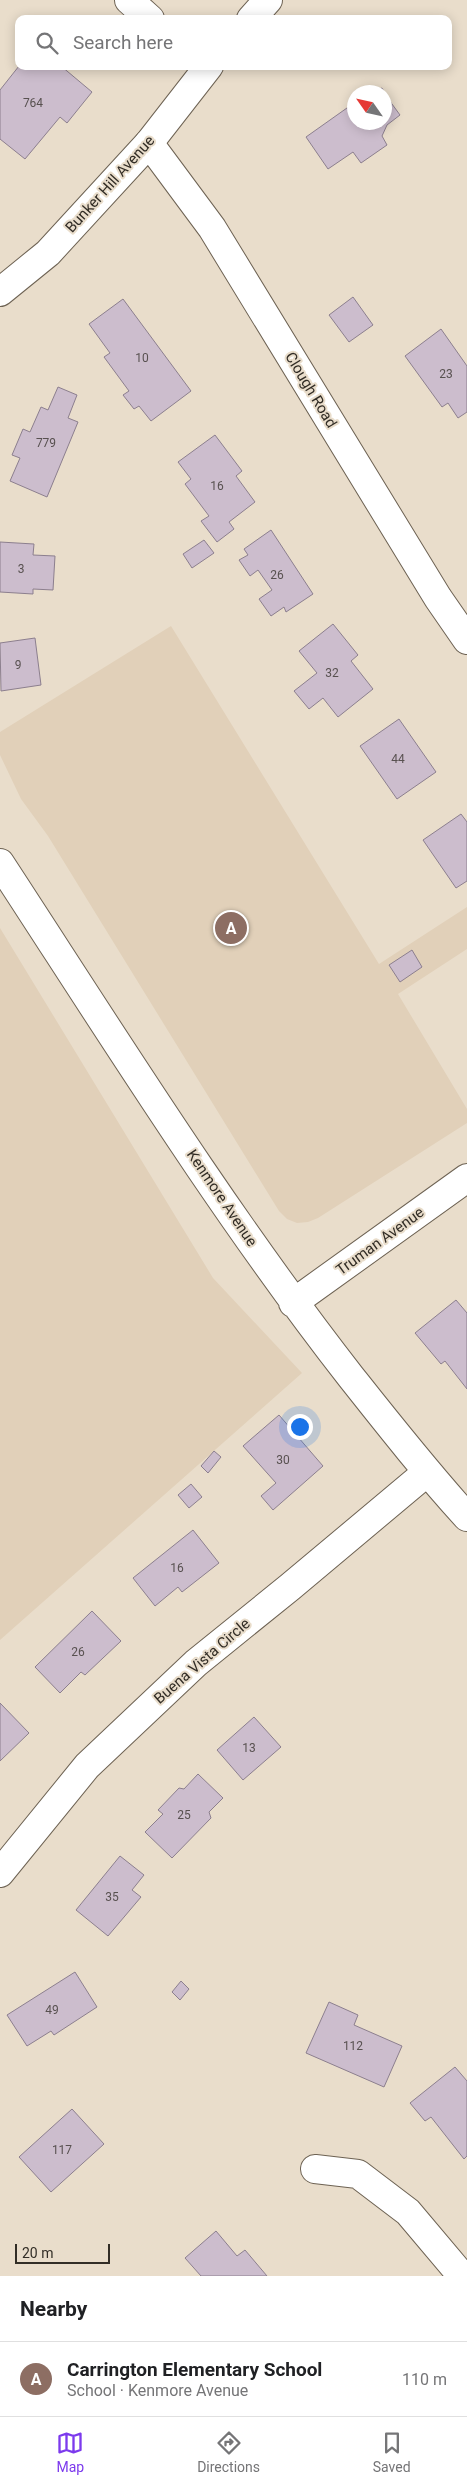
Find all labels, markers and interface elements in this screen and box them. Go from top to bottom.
search box [15,15,452,70]
icon: search [33,29,61,57]
text: Search here [73,31,173,54]
north arrow [347,85,392,130]
house number: 764 [23,96,43,110]
street label: Bunker Hill Avenue [62,132,158,236]
street label: Clough Road [281,349,341,431]
house number: 10 [135,351,149,365]
house number: 23 [439,367,453,381]
house number: 779 [36,436,56,450]
house number: 16 [210,479,224,493]
house number: 3 [18,562,24,576]
house number: 26 [270,568,284,582]
house number: 9 [15,658,21,672]
house number: 32 [325,666,339,680]
house number: 44 [391,752,405,766]
pin: A [215,909,247,947]
street label: Kenmore Avenue [183,1146,261,1250]
street label: Truman Avenue [333,1203,427,1279]
your location [287,1414,313,1440]
house number: 30 [276,1453,290,1467]
house number: 16 [170,1561,184,1575]
street label: Buena Vista Circle [150,1614,254,1708]
house number: 26 [71,1645,85,1659]
house number: 13 [242,1741,256,1755]
house number: 25 [177,1808,191,1822]
house number: 35 [105,1890,119,1904]
house number: 49 [45,2003,59,2017]
house number: 112 [343,2039,363,2053]
house number: 117 [52,2143,72,2157]
scale bar [15,2241,110,2264]
text: 20 m [22,2245,54,2261]
text: Nearby [20,2297,87,2321]
text: Carrington Elementary School [67,2358,322,2381]
text: A [31,2370,41,2389]
text: 110 m [402,2370,447,2389]
text: School · Kenmore Avenue [67,2381,248,2400]
tab: Map [56,2429,84,2475]
tab: Directions [197,2429,260,2475]
tab: Saved [373,2429,411,2475]

